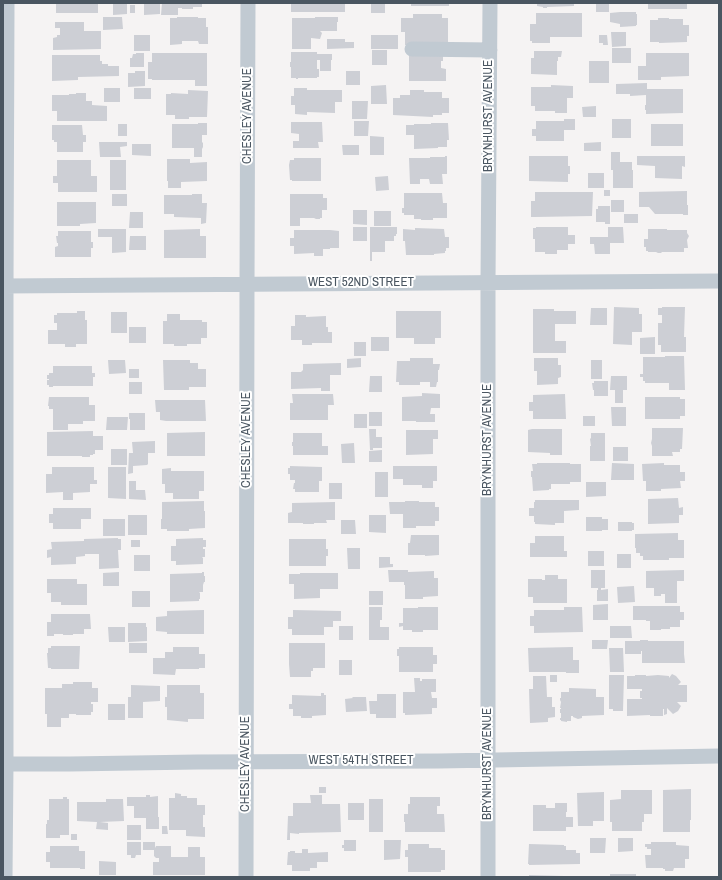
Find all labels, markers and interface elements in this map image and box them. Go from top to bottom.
street label: BRYNHURST AVENUE [481,60,497,172]
street label: CHESLEY AVENUE [240,68,256,164]
street label: WEST 52ND STREET [308,275,414,291]
street label: BRYNHURST AVENUE [480,384,496,496]
street label: CHESLEY AVENUE [239,392,255,488]
street label: BRYNHURST AVENUE [480,708,496,820]
street label: CHESLEY AVENUE [238,716,254,812]
street label: WEST 54TH STREET [309,753,413,769]

